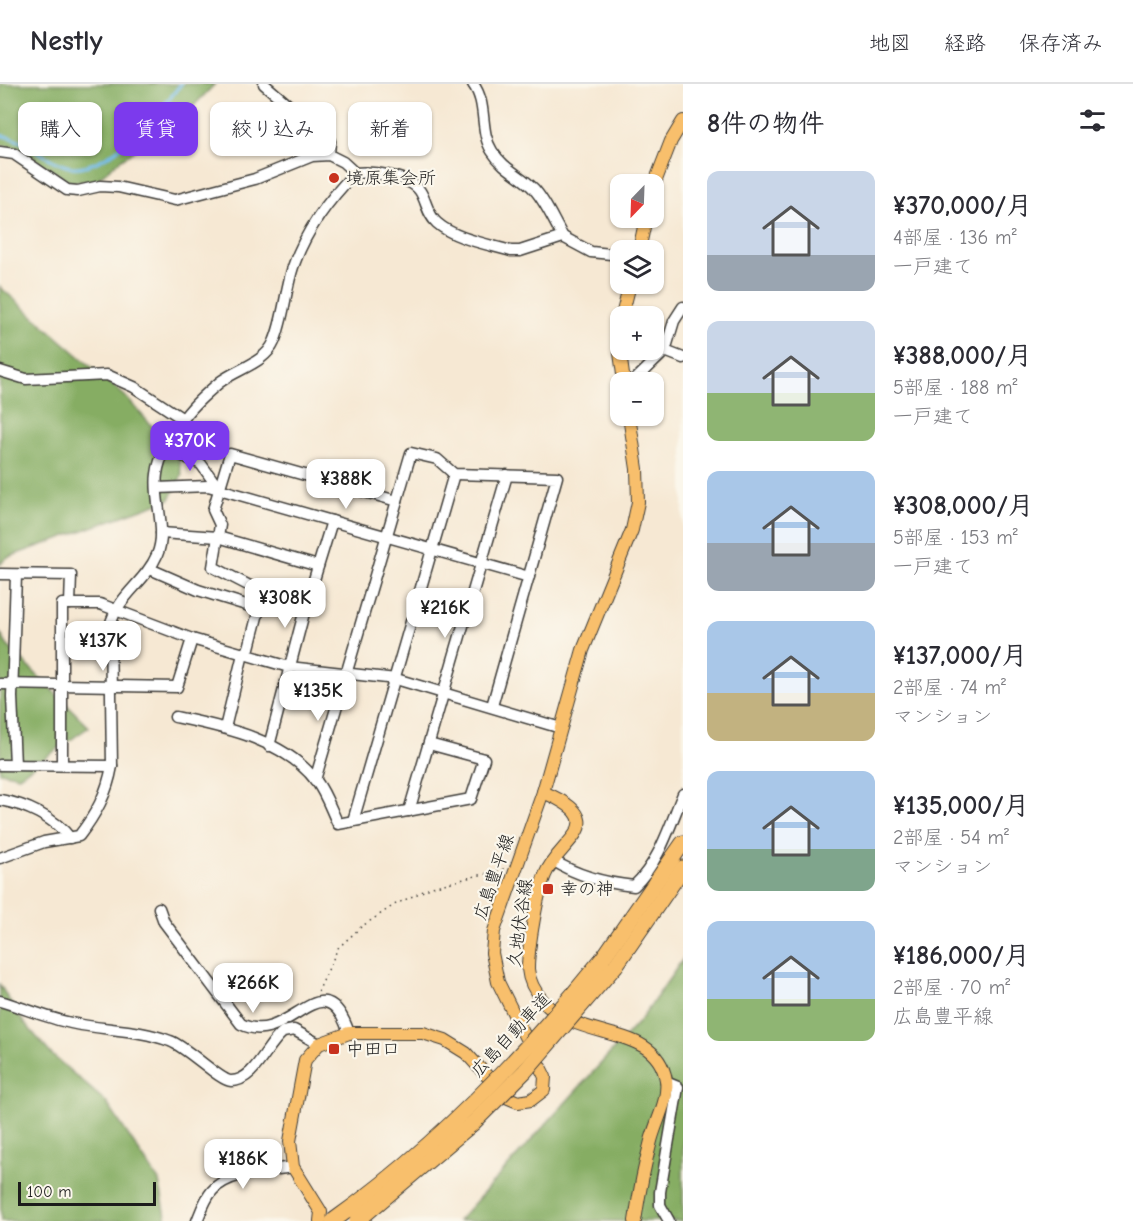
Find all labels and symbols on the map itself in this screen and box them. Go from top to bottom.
place label: 境原集会所 [346,168,436,189]
marker: 境原集会所 [327,171,341,185]
north arrow [610,174,664,228]
pin: ¥370K [148,421,232,472]
pin: ¥388K [304,459,388,510]
pin: ¥308K [243,578,327,629]
pin: ¥216K [403,588,487,639]
pin: ¥137K [61,621,145,672]
pin: ¥135K [276,671,360,722]
street label: 広島豊平線 [469,831,519,923]
street label: 久地伏谷線 [503,877,537,969]
place label: 幸の神 [560,879,614,900]
marker: 幸の神 [541,882,555,896]
pin: ¥266K [211,963,295,1014]
street label: 広島自動車道 [466,988,556,1082]
place label: 中田口 [346,1039,400,1060]
marker: 中田口 [327,1042,341,1056]
pin: ¥186K [201,1139,285,1190]
scale bar [18,1179,156,1206]

